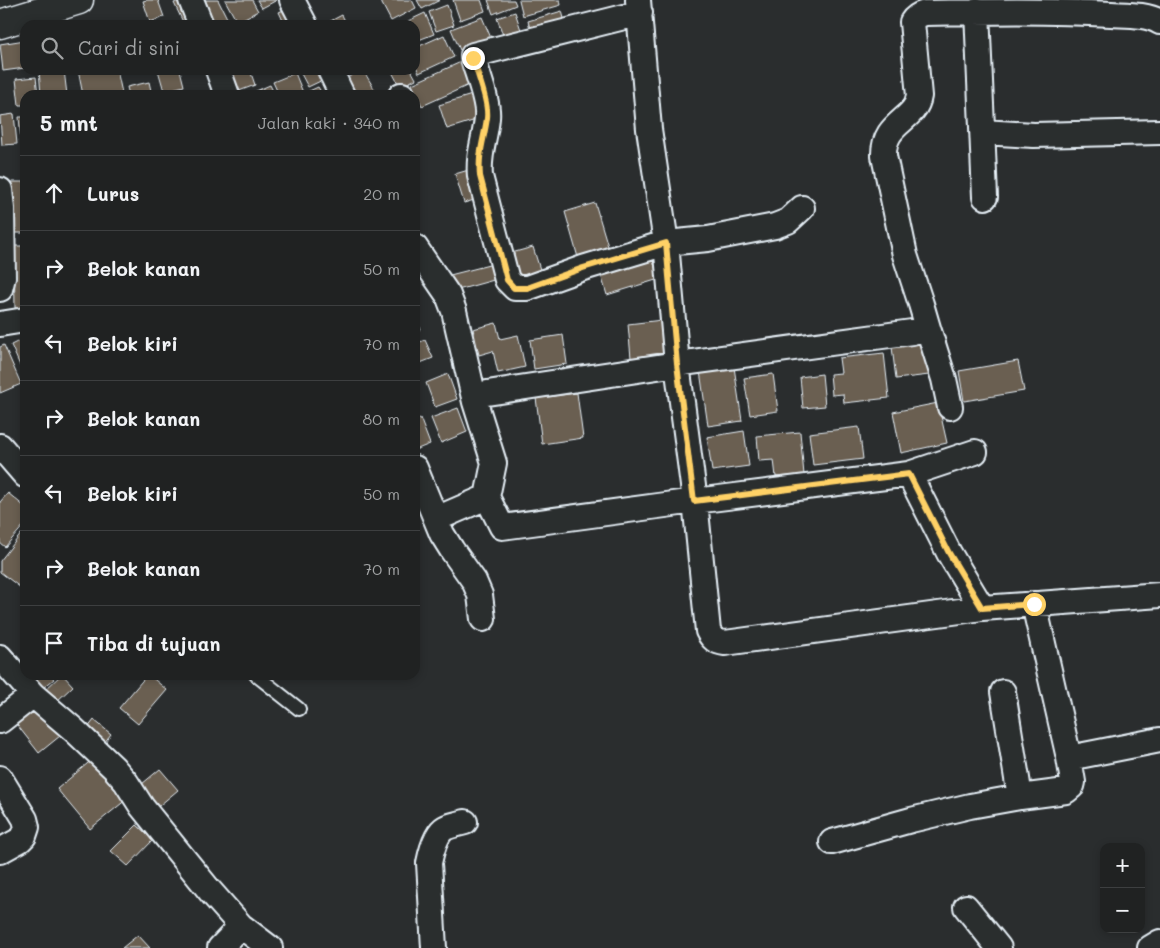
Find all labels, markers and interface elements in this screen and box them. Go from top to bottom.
search box [20,20,420,75]
icon: search [38,34,66,62]
text: Cari di sini [78,35,180,60]
route end [462,47,485,70]
text: 5 mnt [40,109,98,136]
text: Jalan kaki · 340 m [258,112,400,133]
icon: ahead [40,179,68,207]
text: Lurus [87,181,139,206]
text: 20 m [363,183,400,204]
icon: right [40,254,68,282]
text: Belok kanan [87,256,200,281]
text: 50 m [363,258,400,279]
icon: left [40,329,68,357]
text: Belok kiri [87,331,178,356]
text: 70 m [363,333,400,354]
icon: right [40,404,68,432]
text: Belok kanan [87,406,200,431]
text: 80 m [363,408,400,429]
icon: left [40,479,68,507]
text: Belok kiri [87,481,178,506]
text: 50 m [363,483,400,504]
icon: right [40,554,68,582]
text: Belok kanan [87,556,200,581]
text: 70 m [363,558,400,579]
route start [1023,593,1046,616]
icon: arrive [40,629,68,657]
text: Tiba di tujuan [87,631,220,656]
map controls [1100,843,1145,933]
button: + [1100,843,1145,888]
button: − [1100,888,1145,933]

